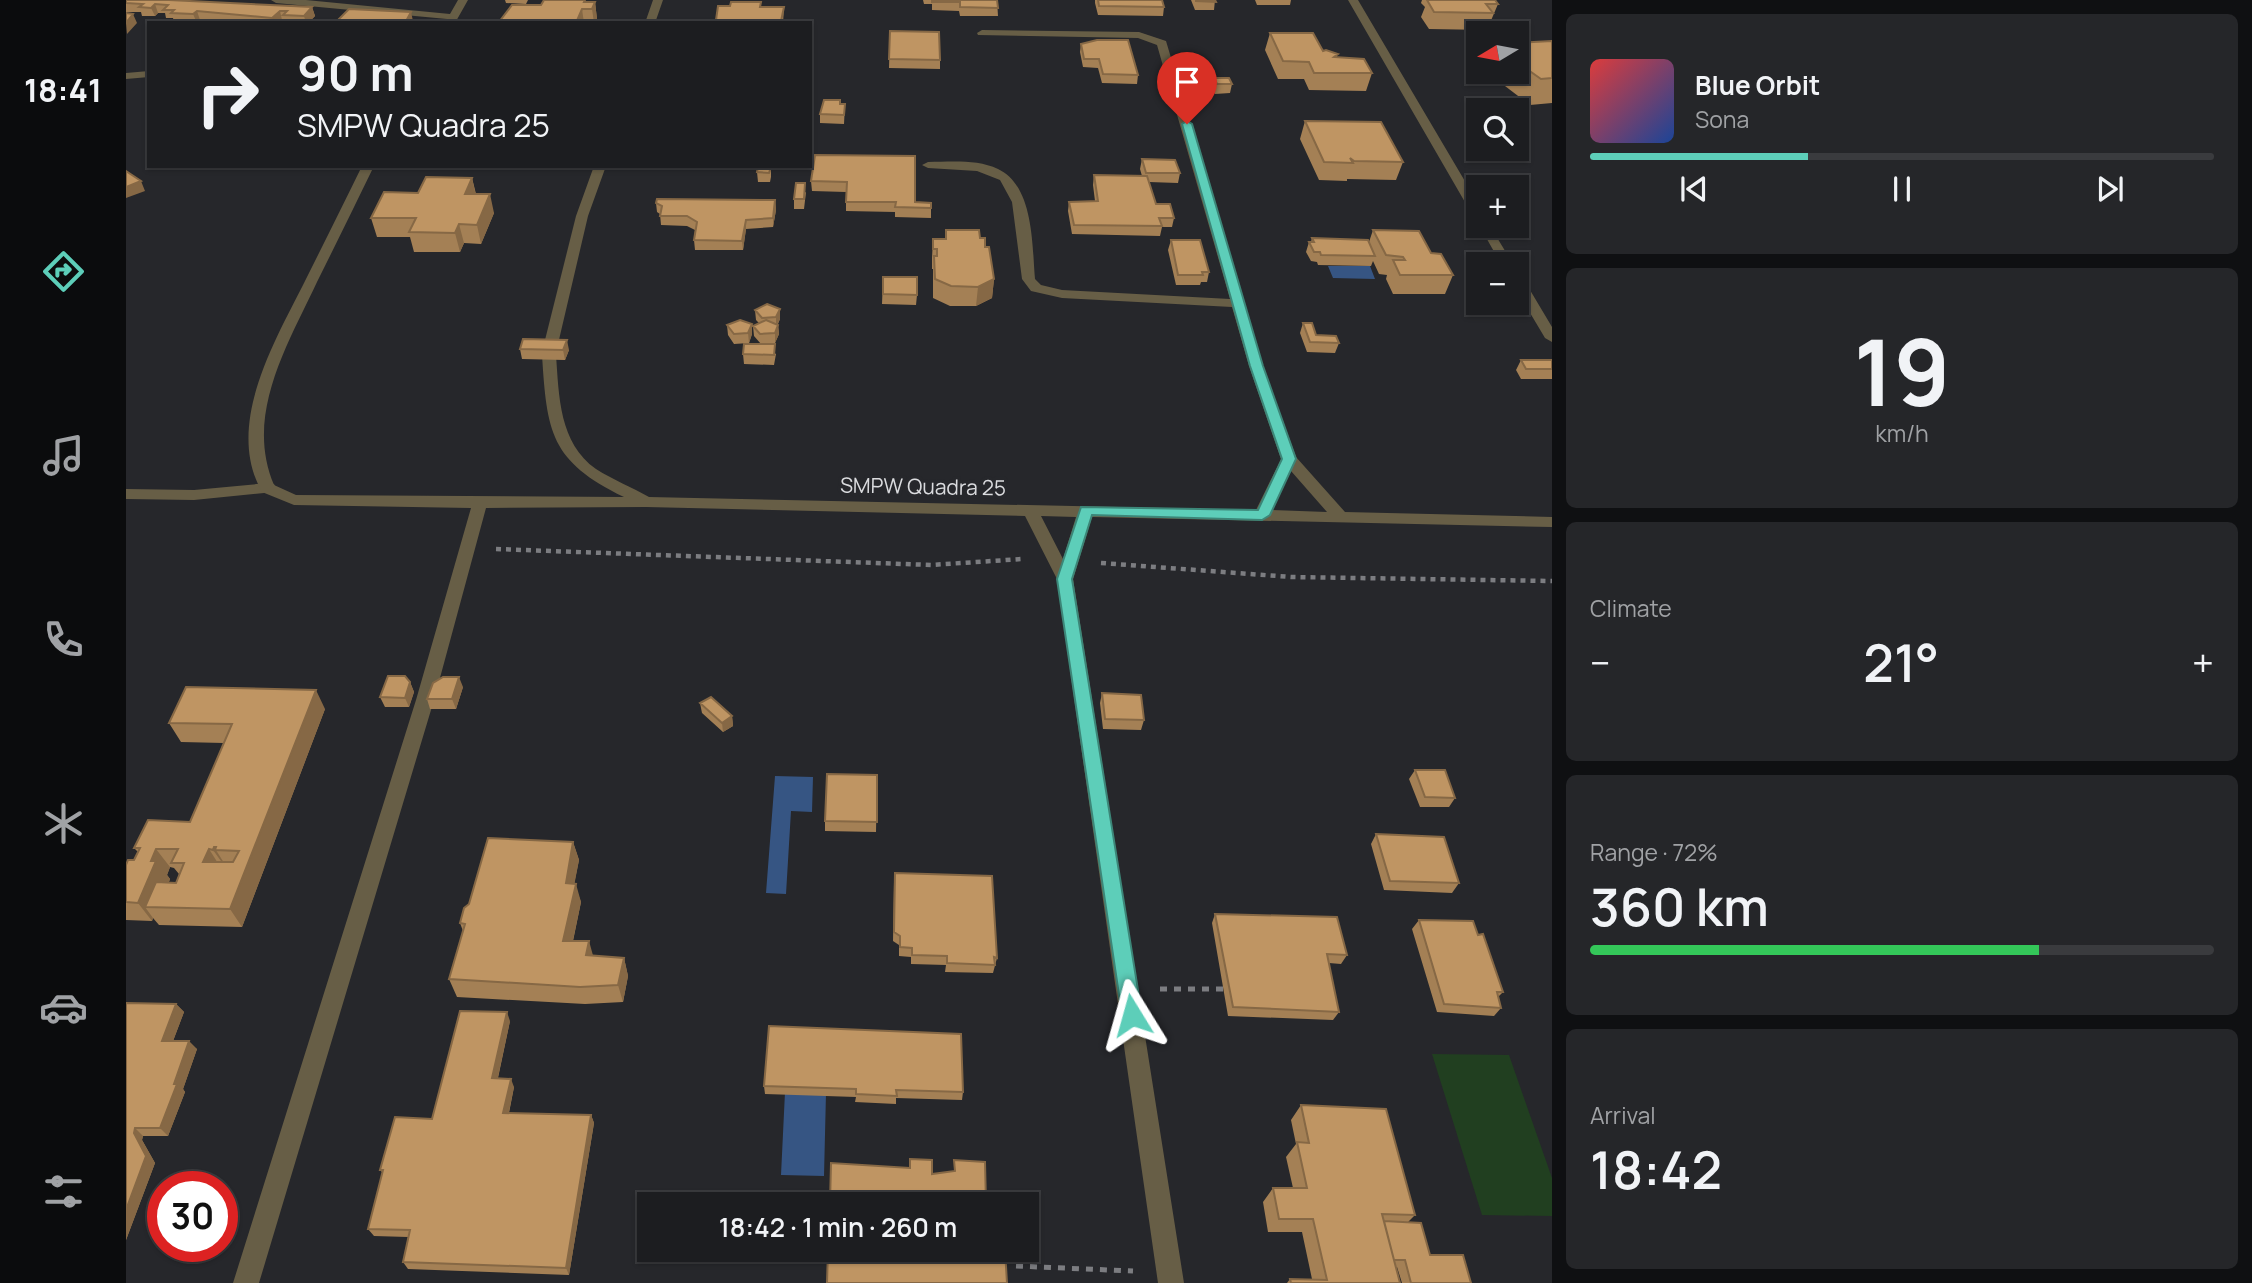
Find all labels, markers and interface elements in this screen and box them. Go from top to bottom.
north arrow [1466,21,1530,84]
map controls [1466,21,1529,315]
text: 90 m [297,39,414,106]
icon: right [182,49,273,140]
pin [1157,52,1217,124]
icon: arrive [1168,63,1206,101]
text: Blue Orbit [1695,67,1820,103]
text: 18:41 [24,68,102,112]
button: search [1466,98,1529,161]
text: SMPW Quadra 25 [297,103,550,147]
text: Sona [1695,103,1749,135]
icon: previous [1675,170,1713,208]
icon: pause [1883,170,1921,208]
icon: next [2091,170,2129,208]
button: + [1466,175,1529,238]
icon: directions [39,247,88,296]
button: − [1466,252,1529,315]
text: 19 [1854,309,1950,433]
text: km/h [1875,417,1929,449]
icon: music [39,431,88,480]
street label: SMPW Quadra 25 [840,471,1006,501]
text: Climate [1590,592,1672,624]
icon: phone [39,615,88,664]
text: 21° [1863,627,1939,698]
text: − [1590,636,1611,688]
text: + [2192,636,2214,688]
icon: climate [39,799,88,848]
text: Range · 72% [1590,836,1718,868]
text: 360 km [1590,871,1769,942]
position arrow [1095,978,1169,1052]
icon: car [39,983,88,1032]
text: Arrival [1590,1099,1656,1131]
text: 18:42 [1590,1134,1722,1205]
icon: filters [39,1167,88,1216]
speed limit sign: 30 [147,1171,238,1262]
text: 18:42 · 1 min · 260 m [719,1209,957,1245]

